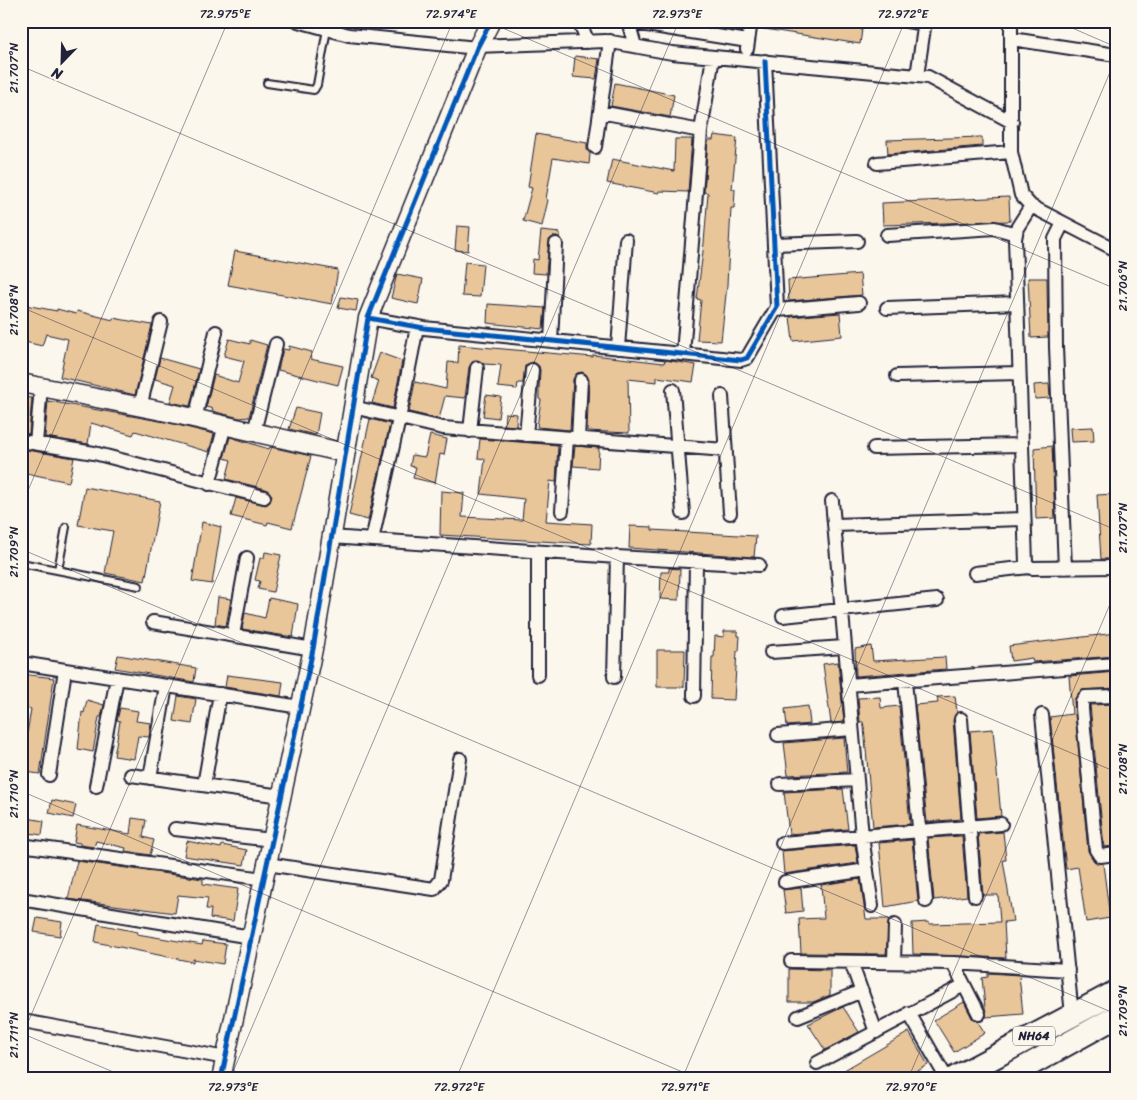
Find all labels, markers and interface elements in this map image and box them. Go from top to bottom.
text: 72.975°E [200,3,252,25]
text: 72.974°E [426,3,478,25]
text: 72.973°E [652,3,703,25]
text: 72.972°E [878,3,930,25]
north arrow [38,38,88,88]
text: 21.707°N [3,42,25,93]
text: N [47,60,67,87]
text: 21.706°N [1112,260,1134,311]
text: 21.708°N [3,284,25,335]
text: 21.707°N [1112,502,1134,553]
text: 21.709°N [3,526,25,577]
text: 21.708°N [1112,743,1134,794]
text: 21.710°N [3,769,25,818]
text: 21.709°N [1112,985,1134,1036]
text: 21.711°N [3,1011,25,1058]
road number: NH64 [1013,1026,1055,1046]
text: 72.973°E [208,1076,259,1098]
text: 72.972°E [434,1076,486,1098]
text: 72.971°E [661,1076,711,1098]
text: 72.970°E [885,1076,938,1098]

